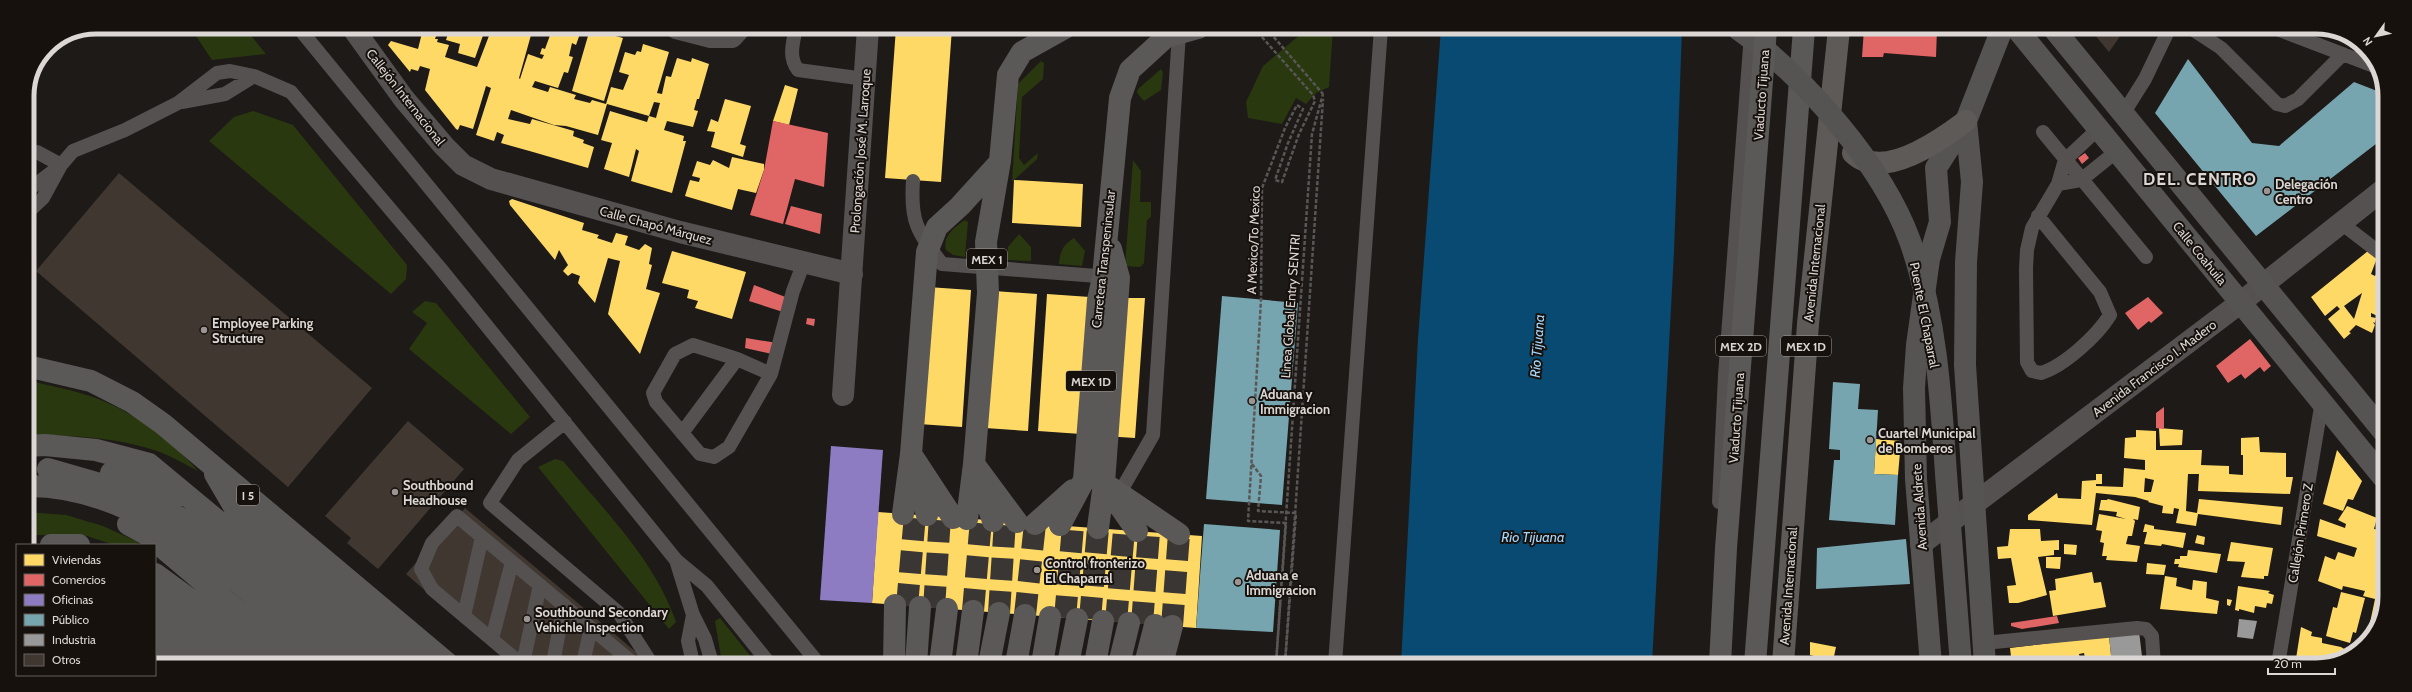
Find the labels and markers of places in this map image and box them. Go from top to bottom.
place label: Delegación Centro [2275,176,2338,207]
marker: Delegación Centro [2262,186,2272,196]
place label: Employee Parking Structure [212,315,314,346]
marker: Employee Parking Structure [199,325,209,335]
place label: Aduana y Immigracion [1260,386,1330,417]
marker: Aduana y Immigracion [1247,396,1257,406]
place label: Cuartel Municipal de Bomberos [1878,425,1976,456]
marker: Cuartel Municipal de Bomberos [1865,435,1875,445]
place label: Southbound Headhouse [403,477,473,508]
marker: Southbound Headhouse [390,487,400,497]
place label: Control fronterizo El Chaparral [1045,555,1145,586]
marker: Control fronterizo El Chaparral [1032,565,1042,575]
place label: Aduana e Immigracion [1246,567,1316,598]
marker: Aduana e Immigracion [1233,577,1243,587]
place label: Southbound Secondary Vehichle Inspection [535,604,668,635]
marker: Southbound Secondary Vehichle Inspection [522,614,532,624]

